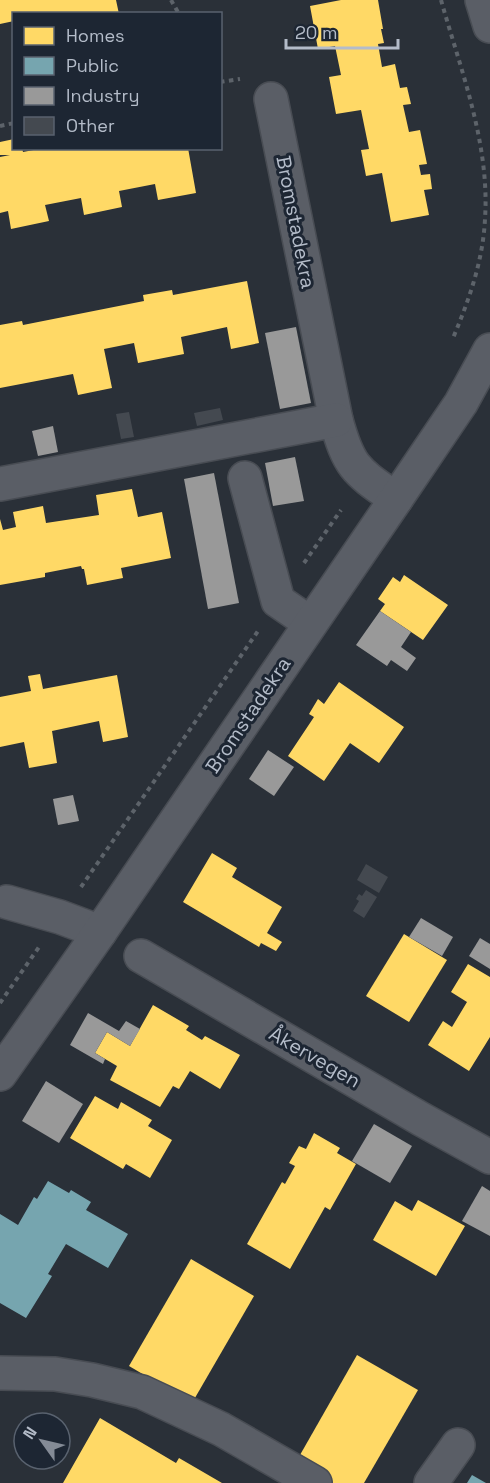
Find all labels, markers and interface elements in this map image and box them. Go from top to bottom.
legend [12,12,222,150]
scale bar [286,12,398,50]
text: 20 m [295,21,338,44]
text: Homes [66,24,125,47]
text: Public [66,54,119,77]
text: Industry [66,84,139,107]
text: Other [66,114,115,137]
street label: Bromstadekra [270,153,322,291]
street label: Bromstadekra [200,652,296,778]
street label: Åkervegen [265,1020,365,1094]
north arrow [12,1411,72,1471]
text: N [18,1423,42,1443]

